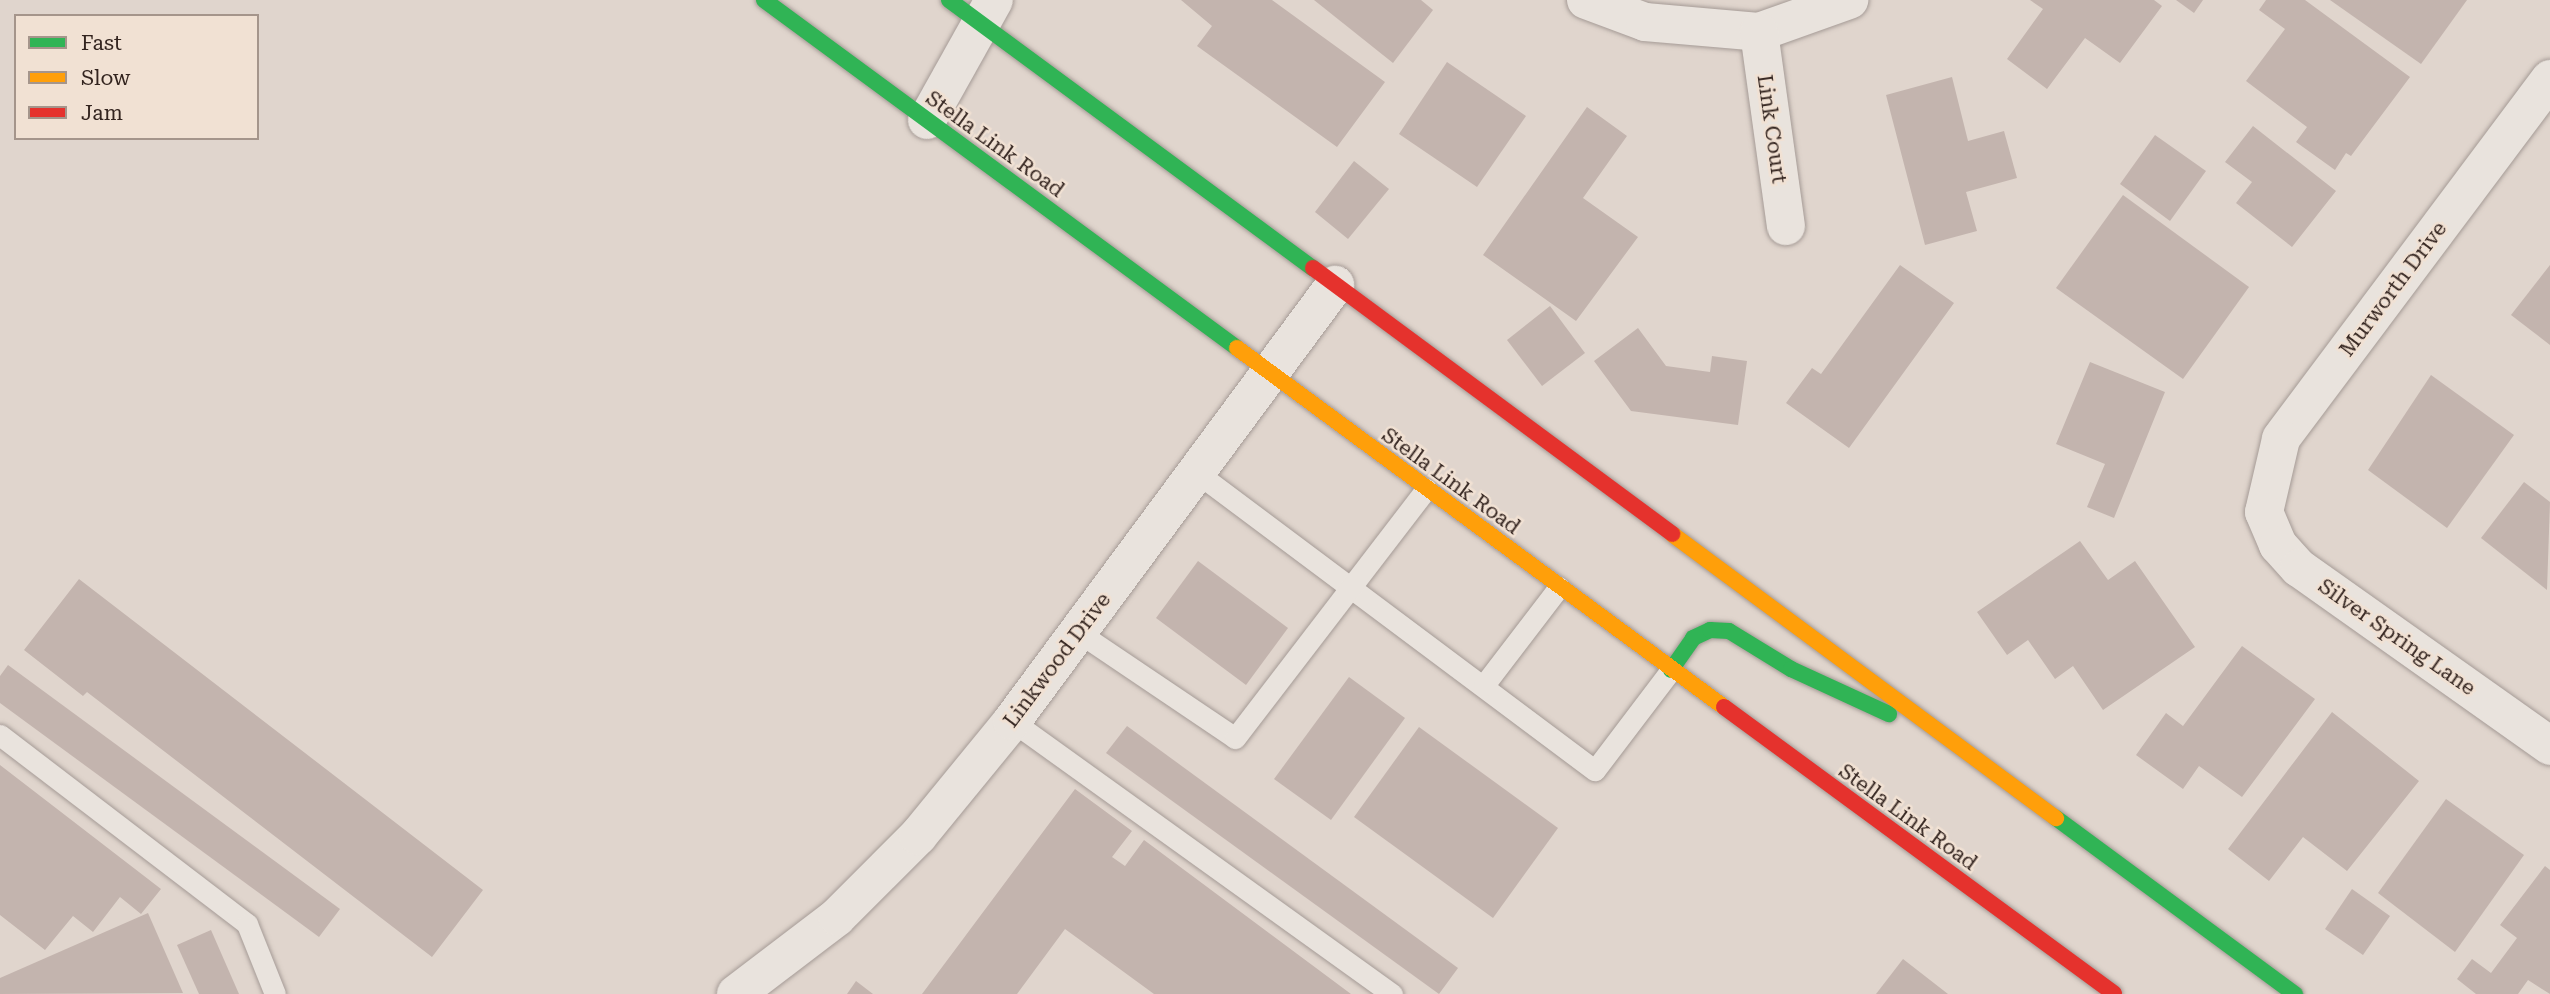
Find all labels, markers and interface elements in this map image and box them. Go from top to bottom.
legend [14,14,259,140]
text: Fast [81,31,122,55]
text: Slow [81,66,130,90]
street label: Link Court [1752,73,1792,185]
street label: Stella Link Road [921,85,1069,203]
text: Jam [81,101,123,125]
street label: Murworth Drive [2334,217,2452,361]
street label: Stella Link Road [1377,422,1525,540]
street label: Silver Spring Lane [2314,573,2480,701]
street label: Linkwood Drive [998,588,1116,732]
street label: Stella Link Road [1834,758,1982,876]

